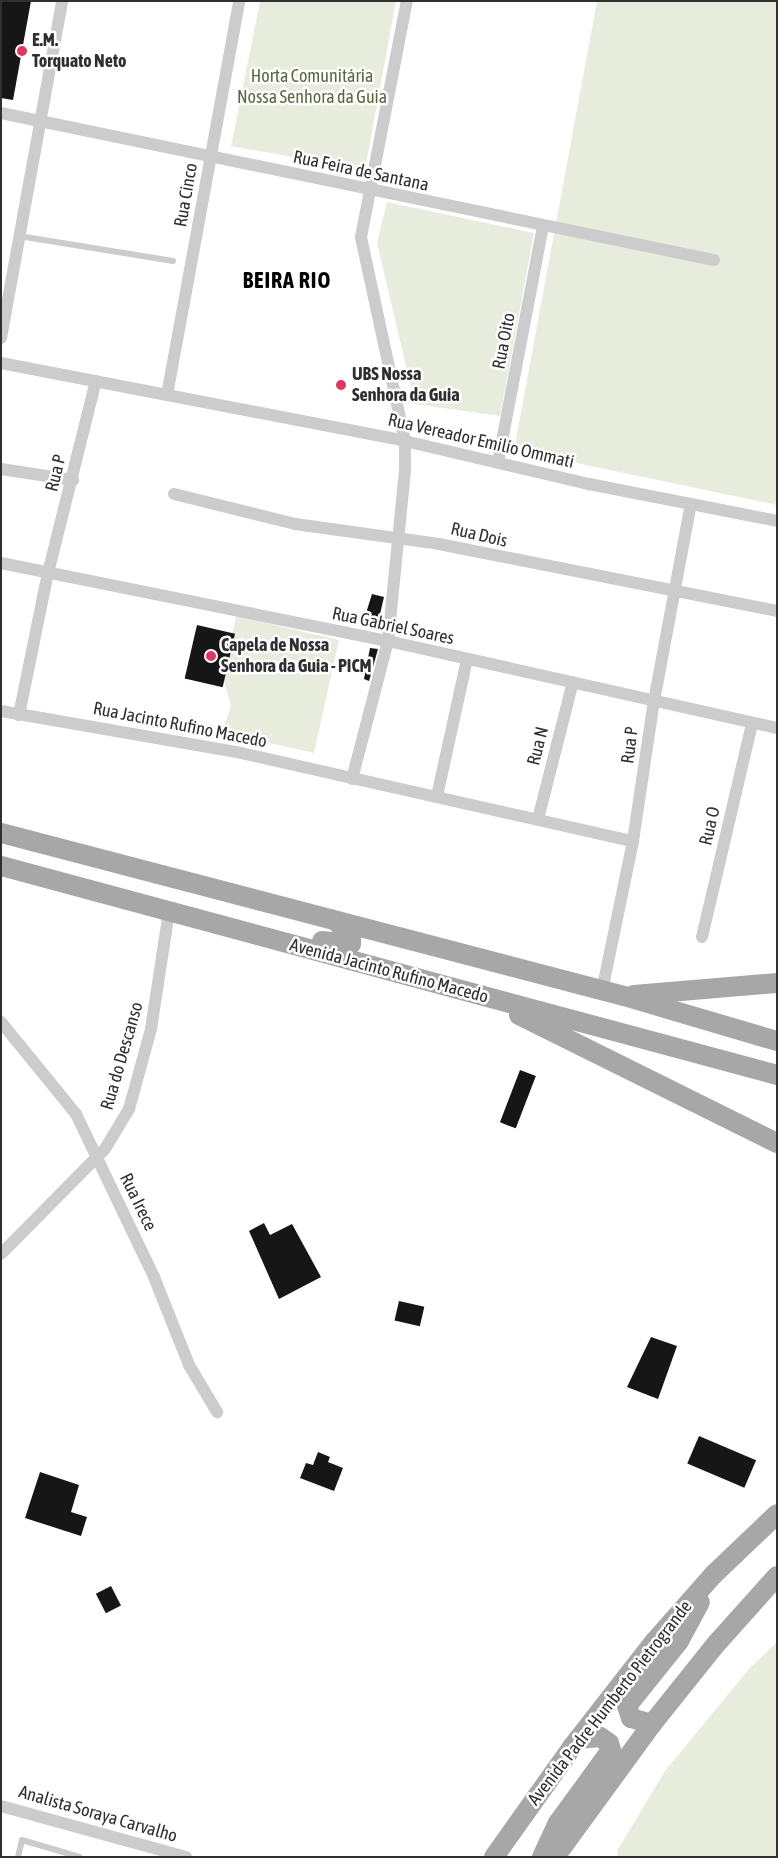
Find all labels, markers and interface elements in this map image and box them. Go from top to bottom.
place label: E.M. Torquato Neto [32,30,126,72]
marker: E.M. Torquato Neto [16,45,28,57]
park label: Horta Comunitária Nossa Senhora da Guia [237,66,387,108]
street label: Rua Feira de Santana [291,146,431,196]
street label: Rua Cinco [170,161,202,229]
district label: BEIRA RIO [242,268,332,294]
street label: Rua Oito [488,311,520,371]
place label: UBS Nossa Senhora da Guia [352,364,460,406]
marker: UBS Nossa Senhora da Guia [334,378,348,392]
street label: Rua Vereador Emilío Ommati [386,409,576,473]
street label: Rua P [41,452,71,494]
street label: Rua Dois [449,518,509,552]
street label: Rua Gabriel Soares [330,603,456,649]
place label: Capela de Nossa Senhora da Guia - PICM [221,635,372,678]
marker: Capela de Nossa Senhora da Guia - PICM [205,650,217,662]
street label: Rua Jacinto Rufino Macedo [91,698,269,752]
street label: Rua N [523,724,553,768]
street label: Rua P [617,725,643,765]
street label: Rua O [695,805,725,847]
street label: Avenida Jacinto Rufino Macedo [287,934,491,1008]
street label: Rua do Descanso [96,1000,148,1112]
street label: Rua Irece [115,1170,161,1234]
street label: Avenida Padre Humberto Pietrogrande [523,1596,697,1810]
street label: Analista Soraya Carvalho [16,1781,180,1847]

